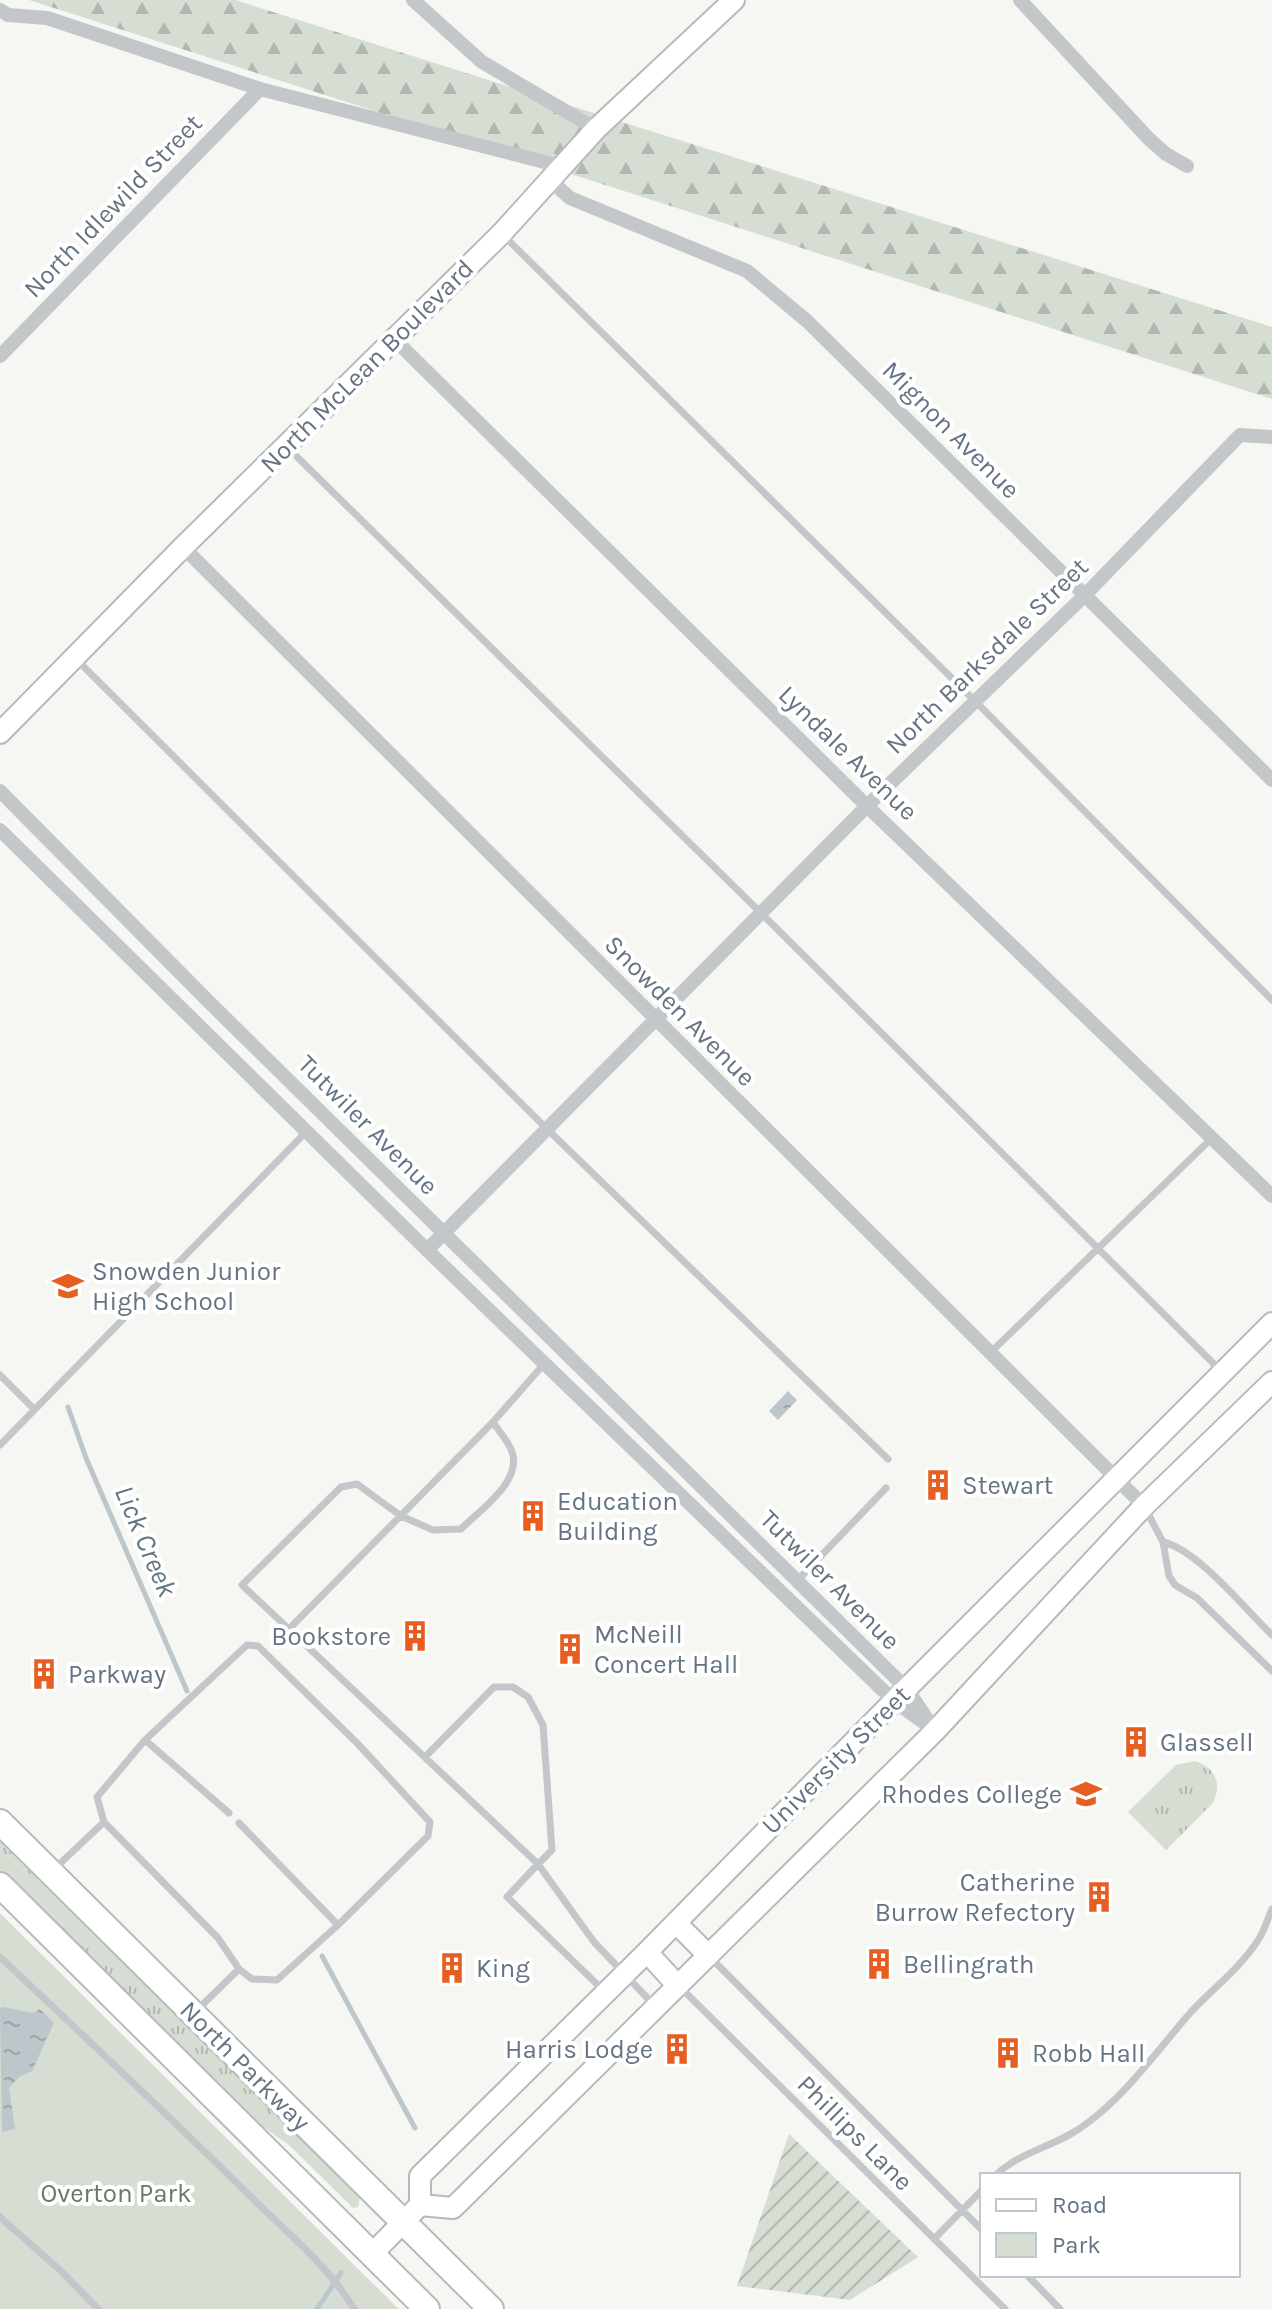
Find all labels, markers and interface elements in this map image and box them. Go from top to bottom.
street label: North Idlewild Street [17,108,209,304]
street label: North McLean Boulevard [254,253,480,479]
street label: Mignon Avenue [876,355,1026,505]
street label: North Barksdale Street [879,551,1095,761]
street label: Lyndale Avenue [772,679,924,827]
street label: Snowden Avenue [598,929,762,1093]
street label: Tutwiler Avenue [292,1049,444,1201]
place label: Snowden Junior High School [92,1256,281,1317]
school or university icon: Snowden Junior High School [51,1269,85,1303]
building icon: Stewart [921,1468,955,1502]
place label: Stewart [962,1470,1053,1501]
water label: Lick Creek [108,1480,184,1602]
place label: Education Building [557,1486,678,1547]
building icon: Education Building [516,1499,550,1533]
street label: Tutwiler Avenue [754,1504,906,1656]
building icon: Bookstore [398,1619,432,1653]
place label: McNeill Concert Hall [594,1619,738,1680]
place label: Bookstore [271,1621,391,1652]
building icon: McNeill Concert Hall [553,1632,587,1666]
building icon: Parkway [27,1657,61,1691]
place label: Parkway [68,1659,166,1690]
street label: University Street [755,1679,917,1841]
building icon: Glassell [1119,1725,1153,1759]
place label: Glassell [1160,1727,1254,1758]
school or university icon: Rhodes College [1069,1777,1103,1811]
place label: Rhodes College [881,1779,1062,1810]
place label: Catherine Burrow Refectory [875,1867,1075,1928]
building icon: Catherine Burrow Refectory [1082,1880,1116,1914]
building icon: Bellingrath [862,1947,896,1981]
place label: Bellingrath [903,1949,1034,1980]
building icon: King [435,1951,469,1985]
place label: King [476,1953,530,1984]
street label: North Parkway [174,1995,316,2137]
building icon: Harris Lodge [660,2032,694,2066]
place label: Harris Lodge [505,2034,653,2065]
building icon: Robb Hall [991,2036,1025,2070]
place label: Robb Hall [1032,2038,1145,2069]
street label: Phillips Lane [791,2069,919,2197]
legend [980,2173,1240,2277]
park label: Overton Park [40,2178,192,2209]
text: Road [1052,2191,1107,2219]
text: Park [1052,2231,1101,2259]

